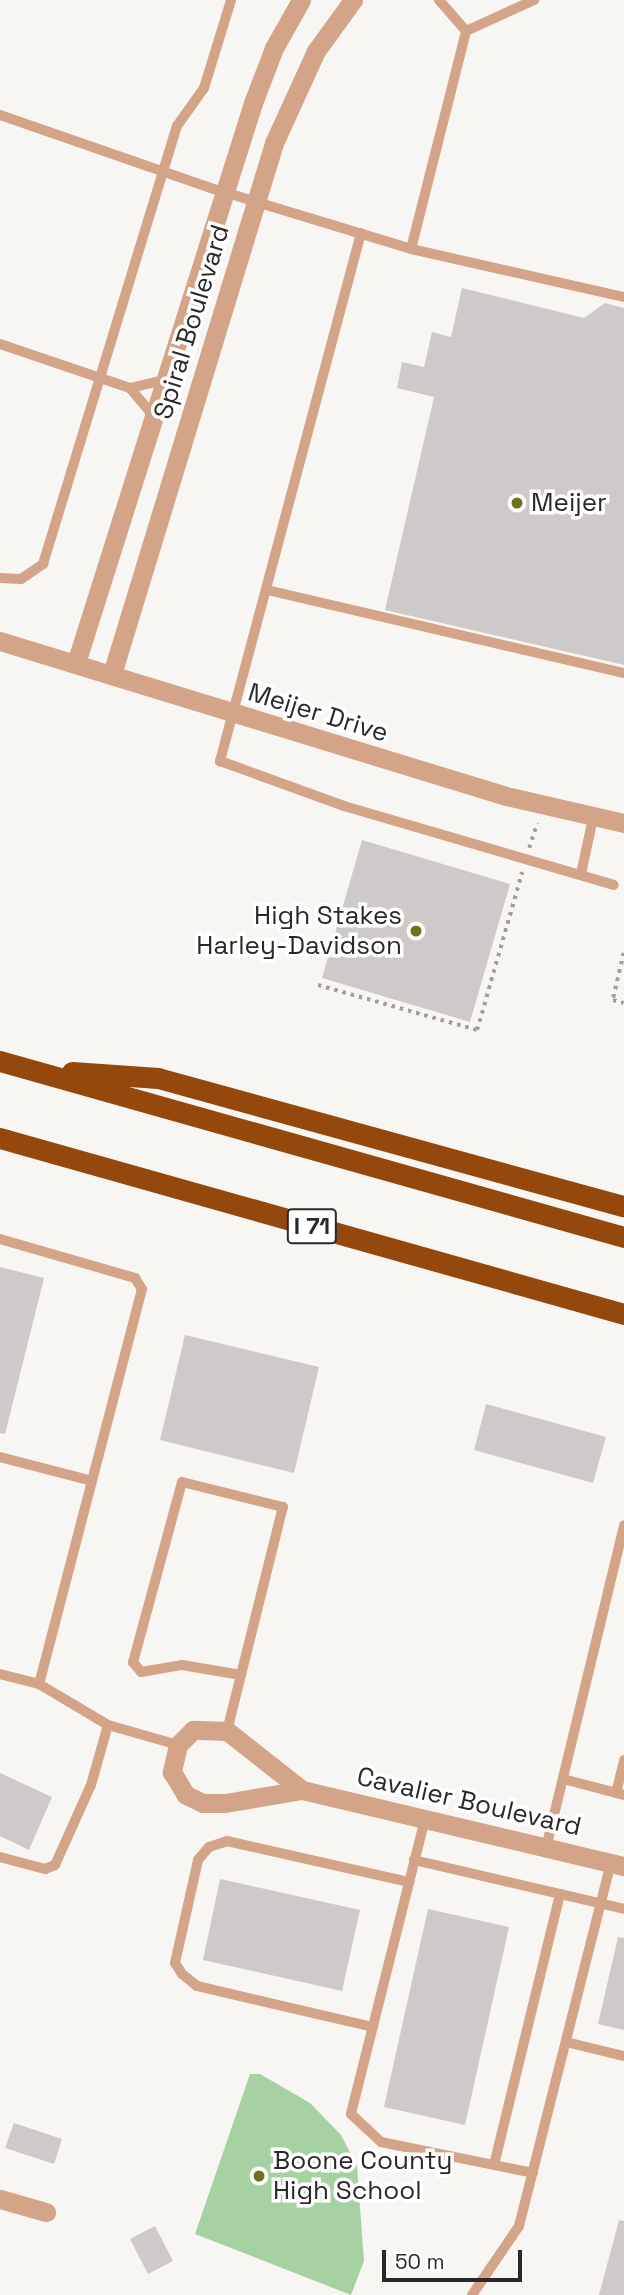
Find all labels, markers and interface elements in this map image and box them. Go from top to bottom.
street label: Spiral Boulevard [148,221,236,423]
place label: Meijer [531,487,607,519]
marker: Meijer [509,495,525,511]
street label: Meijer Drive [244,677,392,749]
place label: High Stakes Harley-Davidson [196,900,402,962]
marker: High Stakes Harley-Davidson [408,923,424,939]
road number: I 71 [286,1206,338,1246]
street label: Cavalier Boulevard [354,1761,584,1843]
place label: Boone County High School [273,2145,452,2206]
marker: Boone County High School [251,2168,267,2184]
scale bar [386,2236,526,2280]
text: 50 m [395,2248,445,2275]

